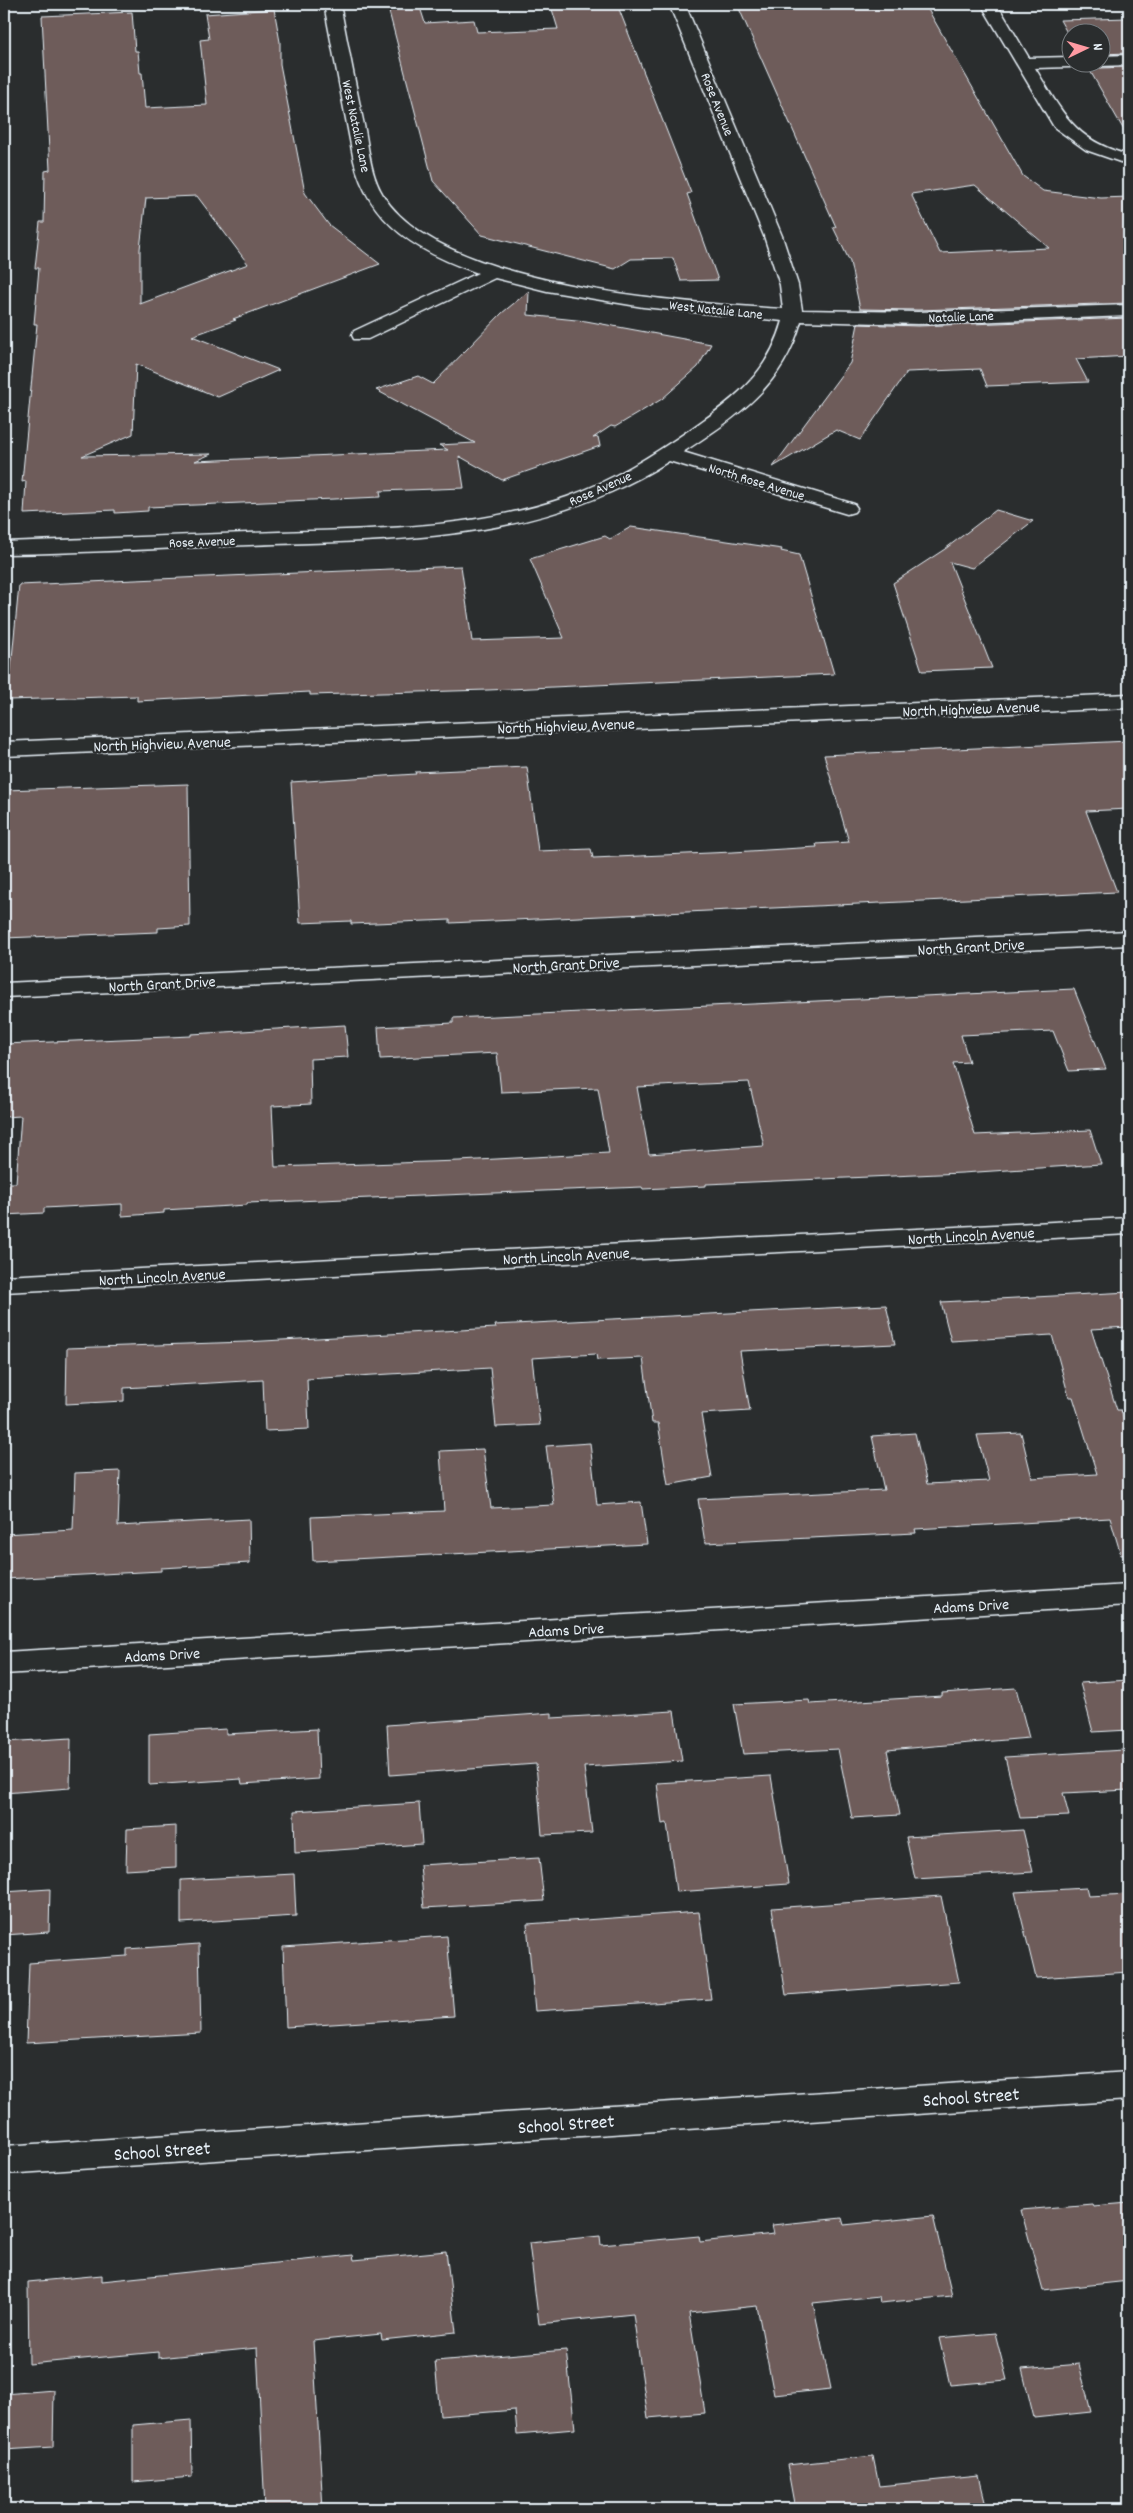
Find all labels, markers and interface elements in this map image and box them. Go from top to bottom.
north arrow [1060,22,1110,72]
text: N [1087,43,1107,51]
street label: Rose Avenue [694,70,738,139]
street label: West Natalie Lane [336,78,375,174]
street label: West Natalie Lane [668,296,764,326]
street label: Natalie Lane [928,307,994,329]
street label: North Rose Avenue [706,459,807,507]
street label: Rose Avenue [566,467,635,513]
street label: Rose Avenue [168,532,236,554]
street label: North Highview Avenue [902,697,1040,724]
street label: North Highview Avenue [497,714,635,741]
street label: North Highview Avenue [93,732,231,759]
street label: North Grant Drive [917,934,1025,963]
street label: North Grant Drive [512,952,620,981]
street label: North Grant Drive [108,971,216,1000]
street label: North Lincoln Avenue [907,1223,1035,1252]
street label: North Lincoln Avenue [502,1243,630,1272]
street label: North Lincoln Avenue [98,1264,226,1293]
street label: Adams Drive [933,1594,1010,1621]
street label: Adams Drive [528,1618,605,1645]
street label: Adams Drive [124,1643,201,1670]
street label: School Street [922,2083,1020,2116]
street label: School Street [517,2110,615,2143]
street label: School Street [113,2137,211,2170]

